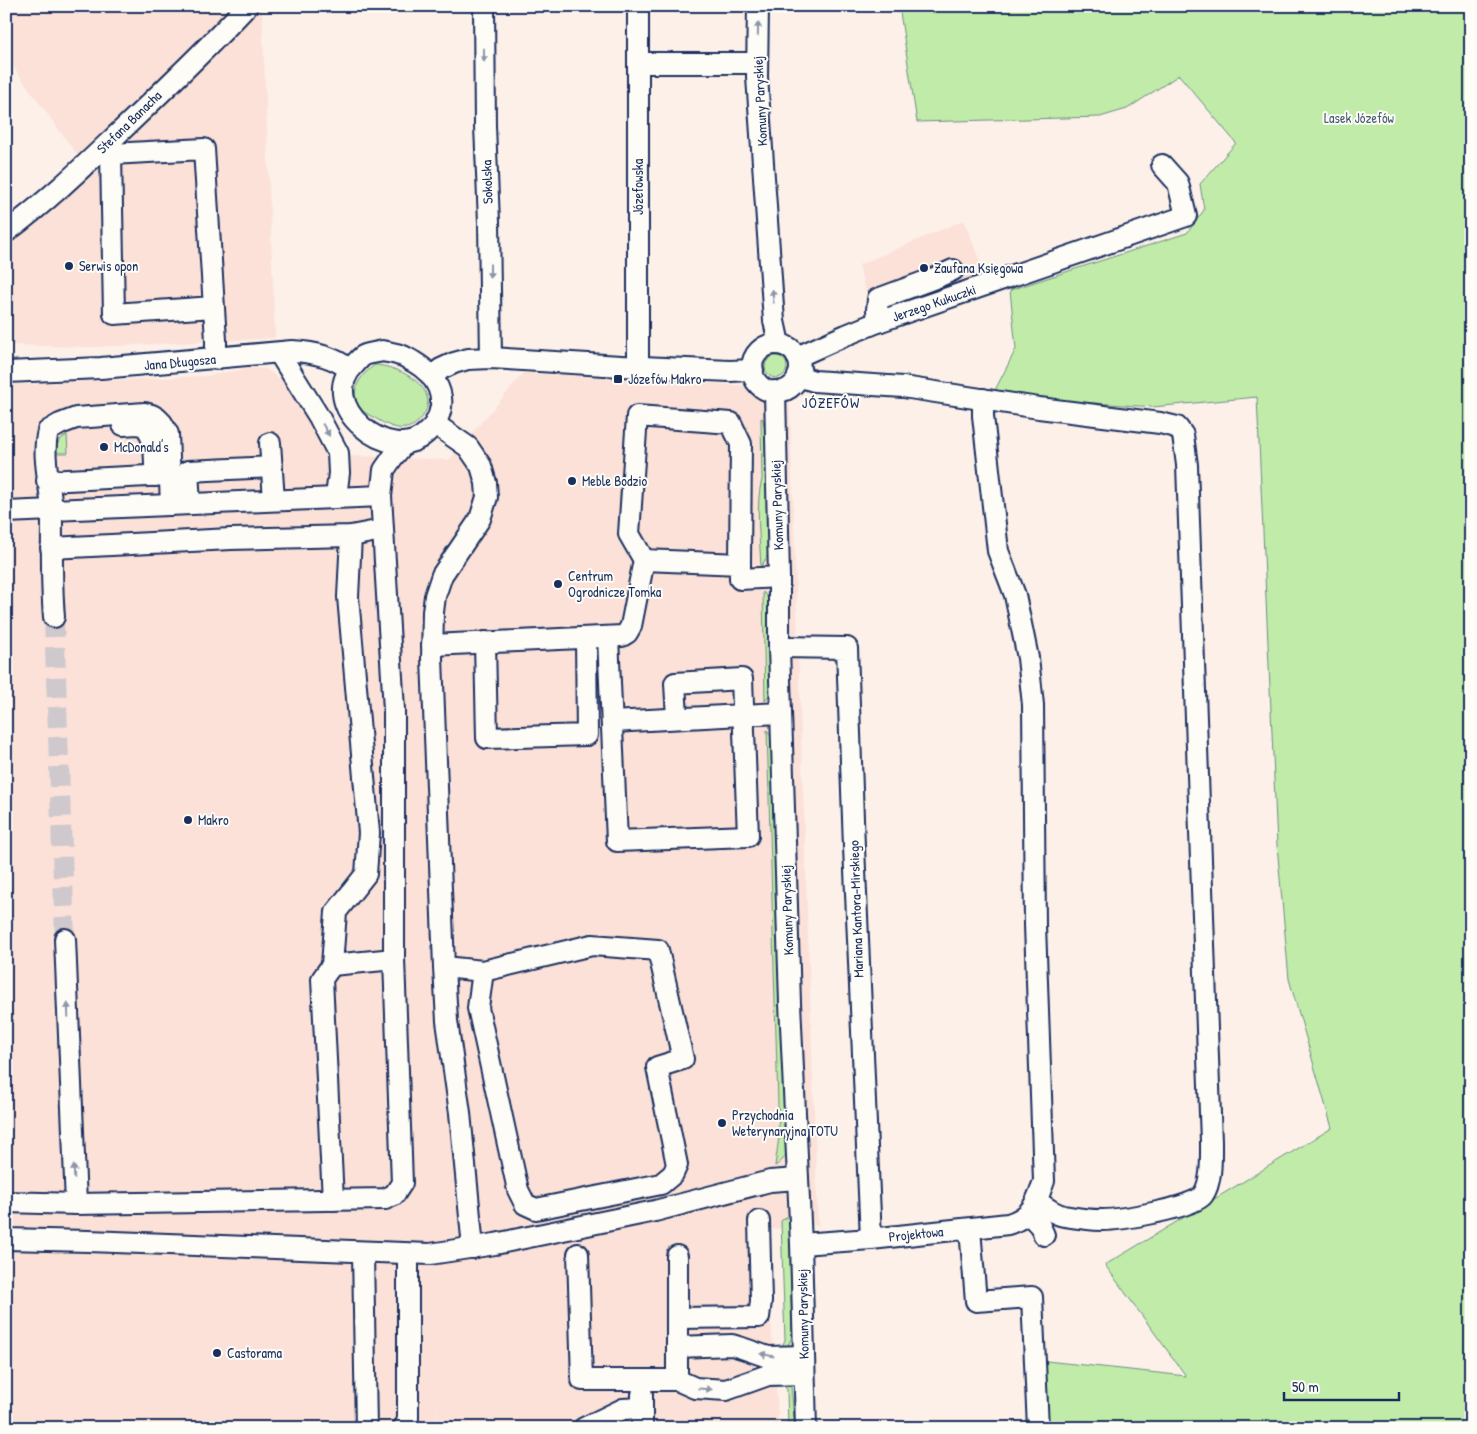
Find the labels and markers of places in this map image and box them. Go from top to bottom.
place label: Serwis opon [79,256,138,276]
place label: Zaufana Księgowa [934,258,1024,278]
marker: Serwis opon [63,260,75,272]
marker: Zaufana Księgowa [918,262,930,274]
place label: Józefów Makro [628,369,702,388]
marker: Józefów Makro [612,373,624,385]
place label: McDonald's [114,437,169,456]
marker: McDonald's [98,441,110,453]
place label: Meble Bodzio [582,471,648,490]
marker: Meble Bodzio [566,475,578,487]
place label: Centrum Ogrodnicze Tomka [568,566,662,602]
marker: Centrum Ogrodnicze Tomka [552,578,564,590]
place label: Makro [198,810,229,829]
marker: Makro [182,814,194,826]
place label: Przychodnia Weterynaryjna TOTU [732,1105,838,1141]
marker: Przychodnia Weterynaryjna TOTU [716,1117,728,1129]
place label: Castorama [227,1343,282,1362]
marker: Castorama [211,1347,223,1359]

